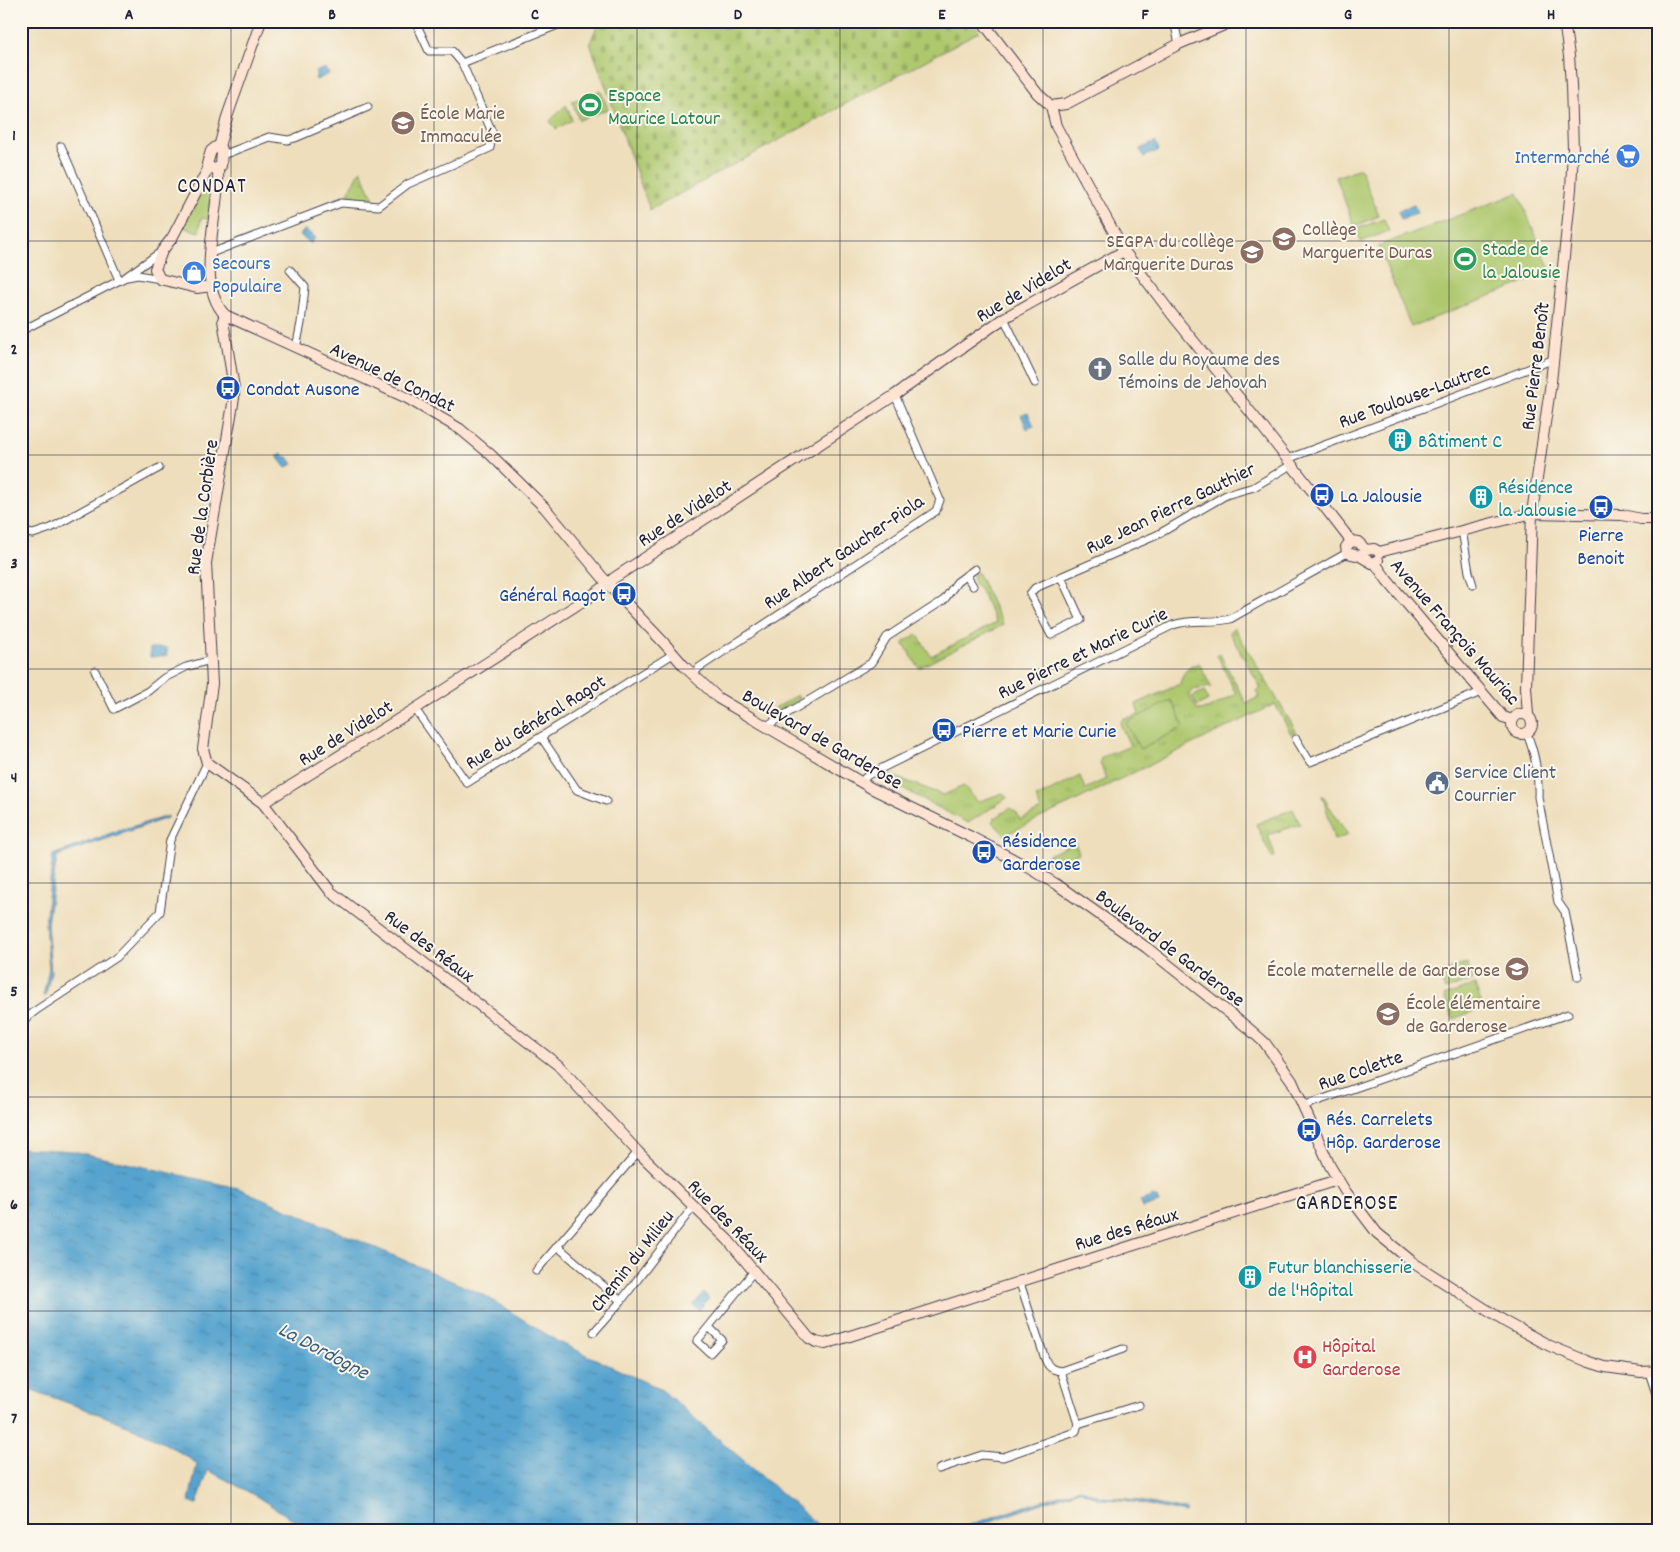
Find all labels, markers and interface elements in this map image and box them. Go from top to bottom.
text: A [125,4,134,27]
text: B [328,4,336,27]
text: C [531,4,539,27]
text: D [734,4,743,27]
text: E [938,4,946,27]
text: F [1141,4,1149,27]
text: G [1344,4,1352,27]
text: H [1547,4,1555,27]
place label: Espace Maurice Latour [608,83,721,134]
sports icon: Espace Maurice Latour [577,92,603,118]
place label: École Marie Immaculée [420,101,505,152]
school or university icon: École Marie Immaculée [390,110,416,136]
text: 1 [12,125,16,148]
supermarket icon: Intermarché [1615,143,1641,169]
place label: Intermarché [1515,145,1610,173]
district label: CONDAT [177,173,247,203]
place label: Collège Marguerite Duras [1302,217,1433,268]
school or university icon: Collège Marguerite Duras [1271,226,1297,252]
place label: SEGPA du collège Marguerite Duras [1103,229,1234,280]
place label: Stade de la Jalousie [1482,237,1561,288]
school or university icon: SEGPA du collège Marguerite Duras [1239,239,1265,265]
sports icon: Stade de la Jalousie [1452,246,1478,272]
place label: Secours Populaire [212,251,282,302]
street label: Rue de Videlot [971,252,1078,331]
shop icon: Secours Populaire [181,260,207,286]
street label: Rue Pierre Benoît [1515,301,1559,432]
street label: Avenue de Condat [324,336,459,421]
text: 2 [11,339,18,362]
place label: Salle du Royaume des Témoins de Jehovah [1118,347,1280,398]
church icon: Salle du Royaume des Témoins de Jehovah [1087,356,1113,382]
street label: Rue Toulouse-Lautrec [1335,356,1495,437]
bus stop icon: Condat Ausone [215,375,241,401]
place label: Condat Ausone [246,377,360,405]
building icon: Bâtiment C [1387,427,1413,453]
place label: Bâtiment C [1418,429,1502,457]
street label: Rue de la Corbière [181,438,227,577]
street label: Rue Jean Pierre Gauthier [1082,456,1261,563]
street label: Rue de Videlot [633,474,738,555]
place label: Résidence la Jalousie [1498,475,1577,526]
bus stop icon: La Jalousie [1309,482,1335,508]
place label: La Jalousie [1340,484,1422,512]
building icon: Résidence la Jalousie [1468,484,1494,510]
street label: Rue Albert Gaucher-Piola [759,489,931,618]
bus stop icon: Pierre Benoit [1588,494,1614,520]
place label: Pierre Benoit [1577,523,1625,574]
text: 3 [10,553,18,576]
street label: Avenue François Mauriac [1382,554,1525,712]
bus stop icon: Général Ragot [611,581,637,607]
place label: Général Ragot [499,583,606,611]
street label: Rue Pierre et Marie Curie [993,601,1173,708]
street label: Rue du Général Ragot [461,669,612,778]
street label: Boulevard de Garderose [736,683,907,798]
street label: Rue de Videlot [294,694,399,775]
bus stop icon: Pierre et Marie Curie [931,717,957,743]
place label: Pierre et Marie Curie [962,719,1117,747]
place label: Service Client Courrier [1454,760,1556,811]
text: 4 [11,767,17,790]
public building icon: Service Client Courrier [1424,770,1450,796]
place label: Résidence Garderose [1002,829,1081,880]
bus stop icon: Résidence Garderose [971,839,997,865]
street label: Boulevard de Garderose [1088,884,1250,1015]
street label: Rue des Réaux [377,904,480,991]
school or university icon: École maternelle de Garderose [1504,956,1530,982]
place label: École maternelle de Garderose [1267,958,1500,986]
text: 5 [10,981,18,1004]
place label: École élémentaire de Garderose [1406,991,1541,1042]
school or university icon: École élémentaire de Garderose [1375,1001,1401,1027]
street label: Rue Colette [1315,1044,1407,1099]
place label: Rés. Carrelets Hôp. Garderose [1326,1107,1441,1158]
bus stop icon: Rés. Carrelets Hôp. Garderose [1296,1117,1322,1143]
street label: Rue des Réaux [680,1174,774,1271]
district label: GARDEROSE [1296,1190,1398,1220]
text: 6 [10,1194,18,1217]
street label: Rue des Réaux [1072,1202,1183,1260]
street label: Chemin du Milieu [585,1205,682,1319]
place label: Futur blanchisserie de l'Hôpital [1268,1255,1412,1306]
building icon: Futur blanchisserie de l'Hôpital [1237,1264,1263,1290]
water label: La Dordogne [272,1316,375,1390]
place label: Hôpital Garderose [1322,1334,1401,1385]
hospital icon: Hôpital Garderose [1292,1344,1318,1370]
text: 7 [11,1408,17,1431]

